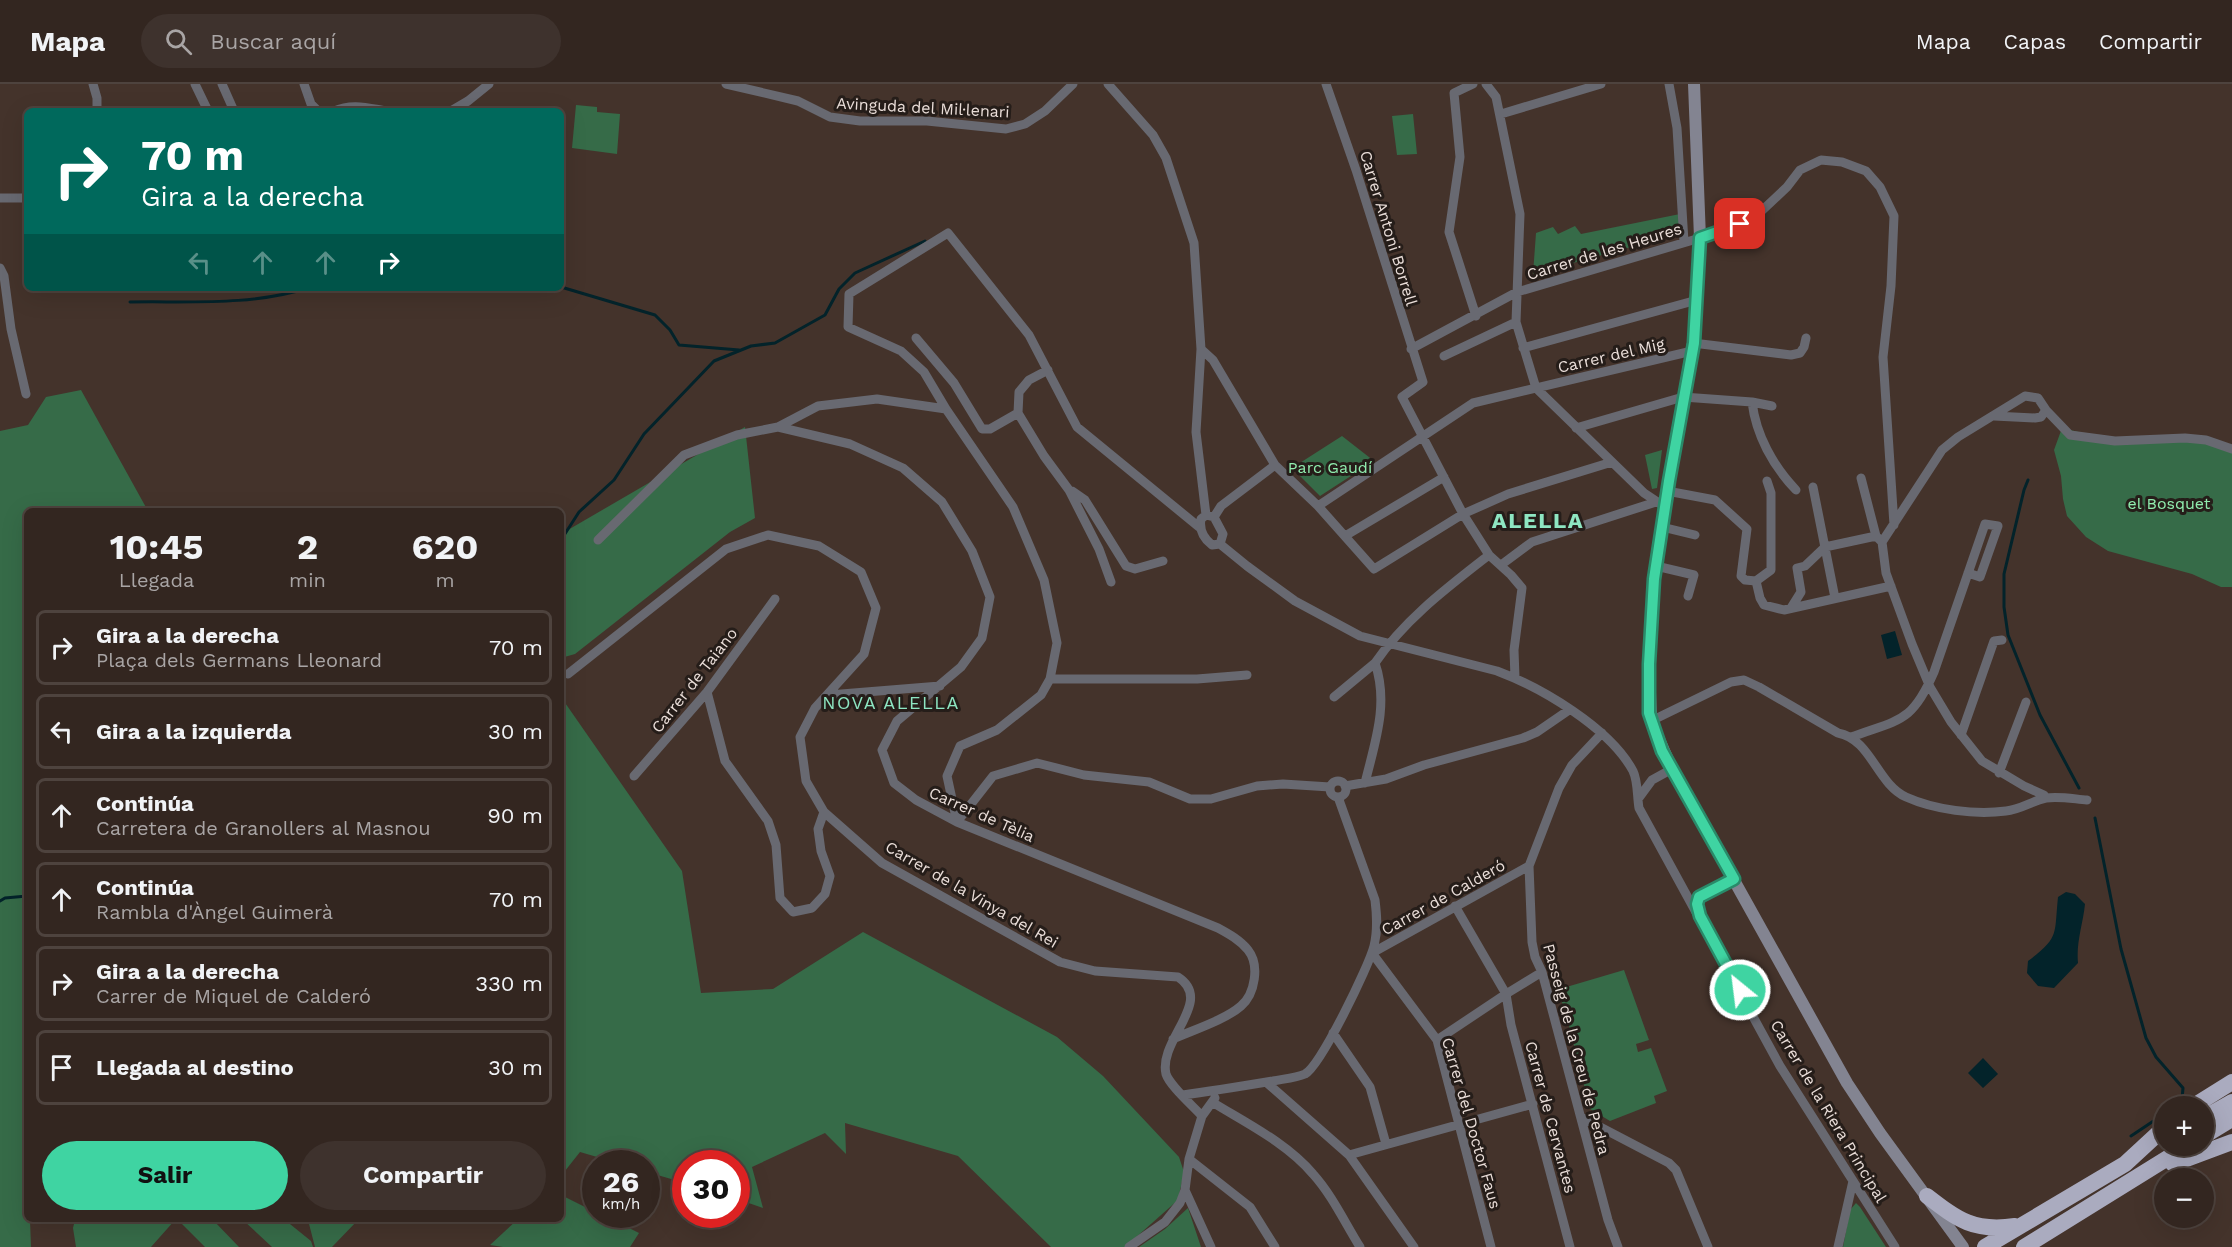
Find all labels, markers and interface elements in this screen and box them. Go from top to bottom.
search box [141,14,561,68]
text: Mapa [30,25,105,58]
icon: search [162,25,195,58]
text: Buscar aquí [210,29,336,54]
text: Mapa [1916,29,1971,54]
text: Capas [2004,29,2066,54]
text: Compartir [2099,29,2202,54]
street label: Avinguda del Mil·lenari [836,93,1010,122]
text: 70 m [141,131,244,180]
icon: right [42,132,120,210]
street label: Carrer Antoni Borrell [1356,148,1421,308]
text: Gira a la derecha [141,181,364,213]
pin [1714,198,1765,249]
icon: arrive [1723,207,1756,240]
street label: Carrer de les Heures [1524,219,1684,284]
icon: left [183,246,216,279]
icon: ahead [246,246,279,279]
icon: ahead [309,246,342,279]
icon: right [372,246,405,279]
street label: Carrer del Mig [1556,334,1667,377]
park label: Parc Gaudí [1288,458,1372,477]
park label: el Bosquet [2127,494,2211,513]
district label: ALELLA [1492,508,1584,533]
text: 10:45 [110,526,203,568]
text: 2 [297,526,318,568]
text: 620 [412,526,478,568]
text: Llegada [119,568,194,592]
text: min [289,568,326,592]
text: m [435,568,454,592]
text: Gira a la derecha [96,623,279,648]
street label: Carrer de Taiano [648,624,741,737]
icon: right [45,631,78,664]
text: 70 m [489,635,543,660]
text: Plaça dels Germans Lleonard [96,648,382,672]
district label: NOVA ALELLA [822,692,960,713]
icon: left [45,715,78,748]
text: Gira a la izquierda [96,719,292,744]
text: 30 m [488,719,543,744]
street label: Carrer de Tèlia [926,783,1037,846]
text: Continúa [96,791,194,816]
icon: ahead [45,799,78,832]
text: 90 m [487,803,543,828]
text: Carretera de Granollers al Masnou [96,816,431,840]
street label: Carrer de la Vinya del Rei [882,837,1062,952]
street label: Carrer de Calderó [1378,856,1508,939]
text: Continúa [96,875,194,900]
icon: ahead [45,883,78,916]
text: 70 m [489,887,543,912]
text: Rambla d'Àngel Guimerà [96,900,333,924]
street label: Passeig de la Creu de Pedra [1539,942,1614,1157]
position arrow [1708,958,1772,1022]
text: Gira a la derecha [96,959,279,984]
icon: right [45,967,78,1000]
text: 330 m [475,971,543,996]
text: Carrer de Miquel de Calderó [96,984,371,1008]
street label: Carrer de la Riera Principal [1766,1017,1891,1206]
street label: Carrer del Doctor Faus [1438,1035,1505,1211]
street label: Carrer de Cervantes [1521,1039,1580,1195]
icon: arrive [45,1051,78,1084]
text: Llegada al destino [96,1055,294,1080]
text: 30 m [488,1055,543,1080]
map controls [2154,1096,2214,1228]
button: + [2154,1096,2214,1156]
button: Salir [42,1141,288,1210]
button: Compartir [300,1141,546,1210]
speed limit sign: 30 [672,1150,750,1228]
text: 26 [603,1164,639,1199]
button: − [2154,1168,2214,1228]
text: km/h [602,1195,640,1213]

